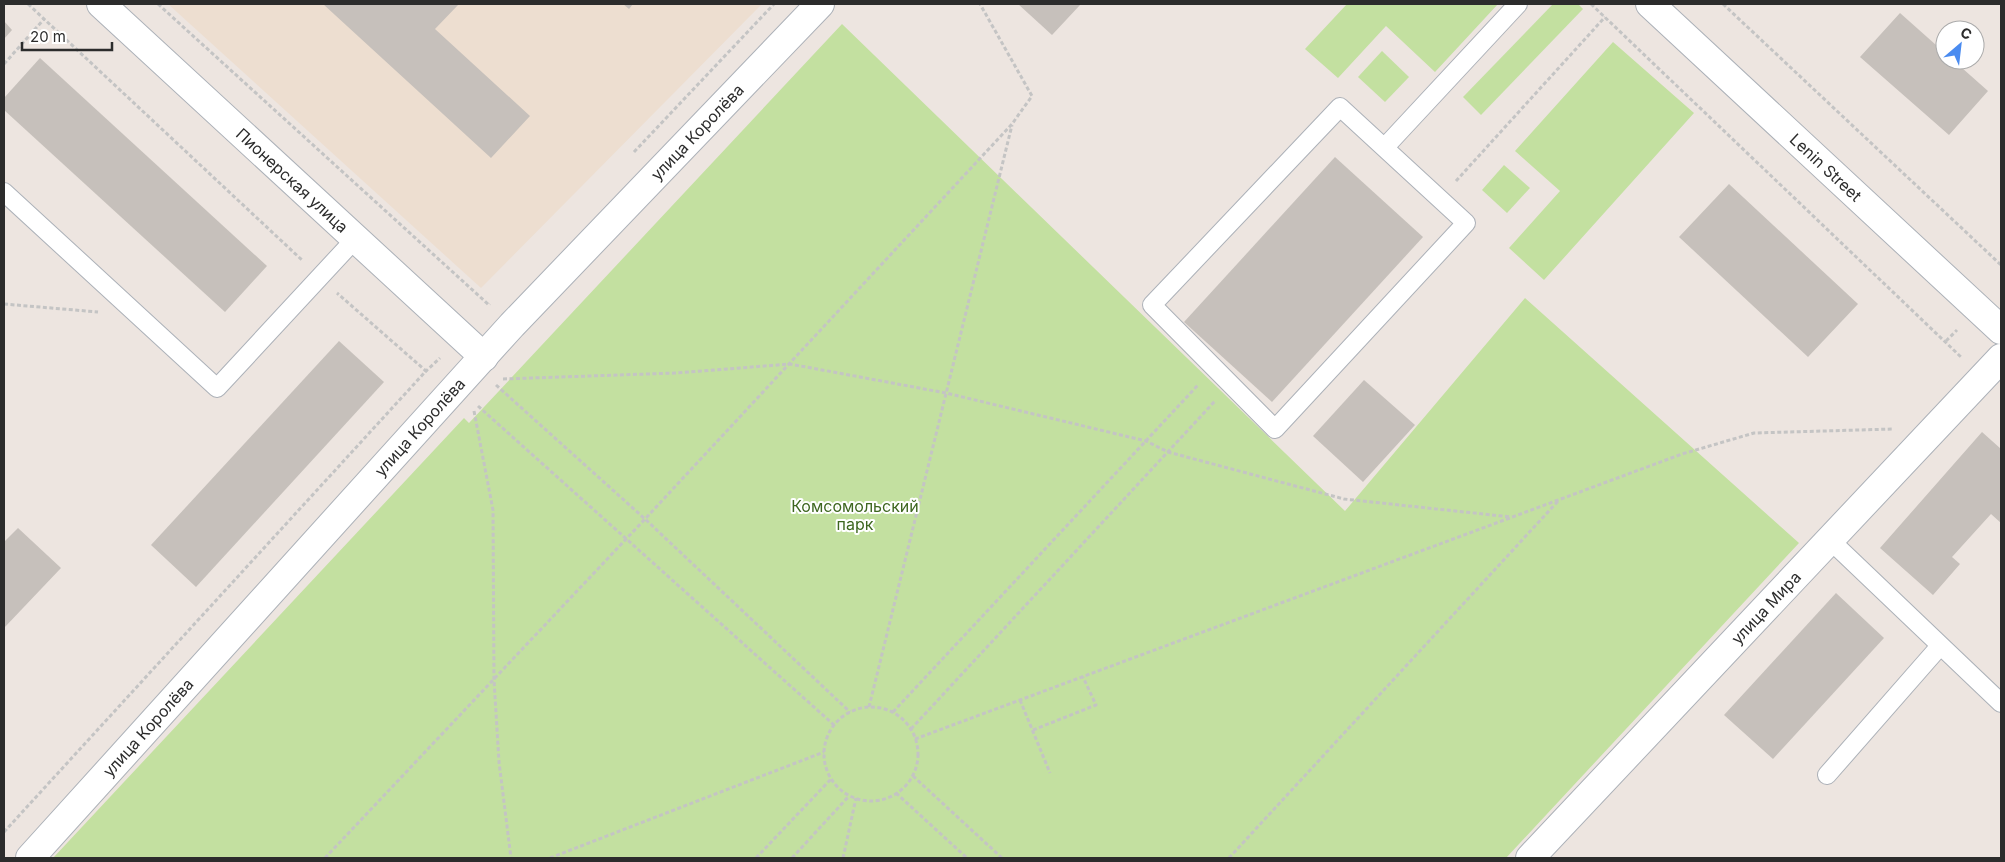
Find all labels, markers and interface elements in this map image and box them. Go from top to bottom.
scale bar [22,20,112,52]
north arrow [1935,20,1985,70]
text: С [1958,23,1975,43]
text: 20 m [30,27,66,46]
street label: улица Королёва [646,80,748,184]
street label: Пионерская улица [232,124,352,237]
street label: Lenin Street [1786,129,1866,206]
street label: улица Королёва [370,374,469,480]
park label: Комсомольский парк [791,496,919,534]
street label: улица Мира [1727,567,1805,648]
street label: улица Королёва [98,674,198,781]

